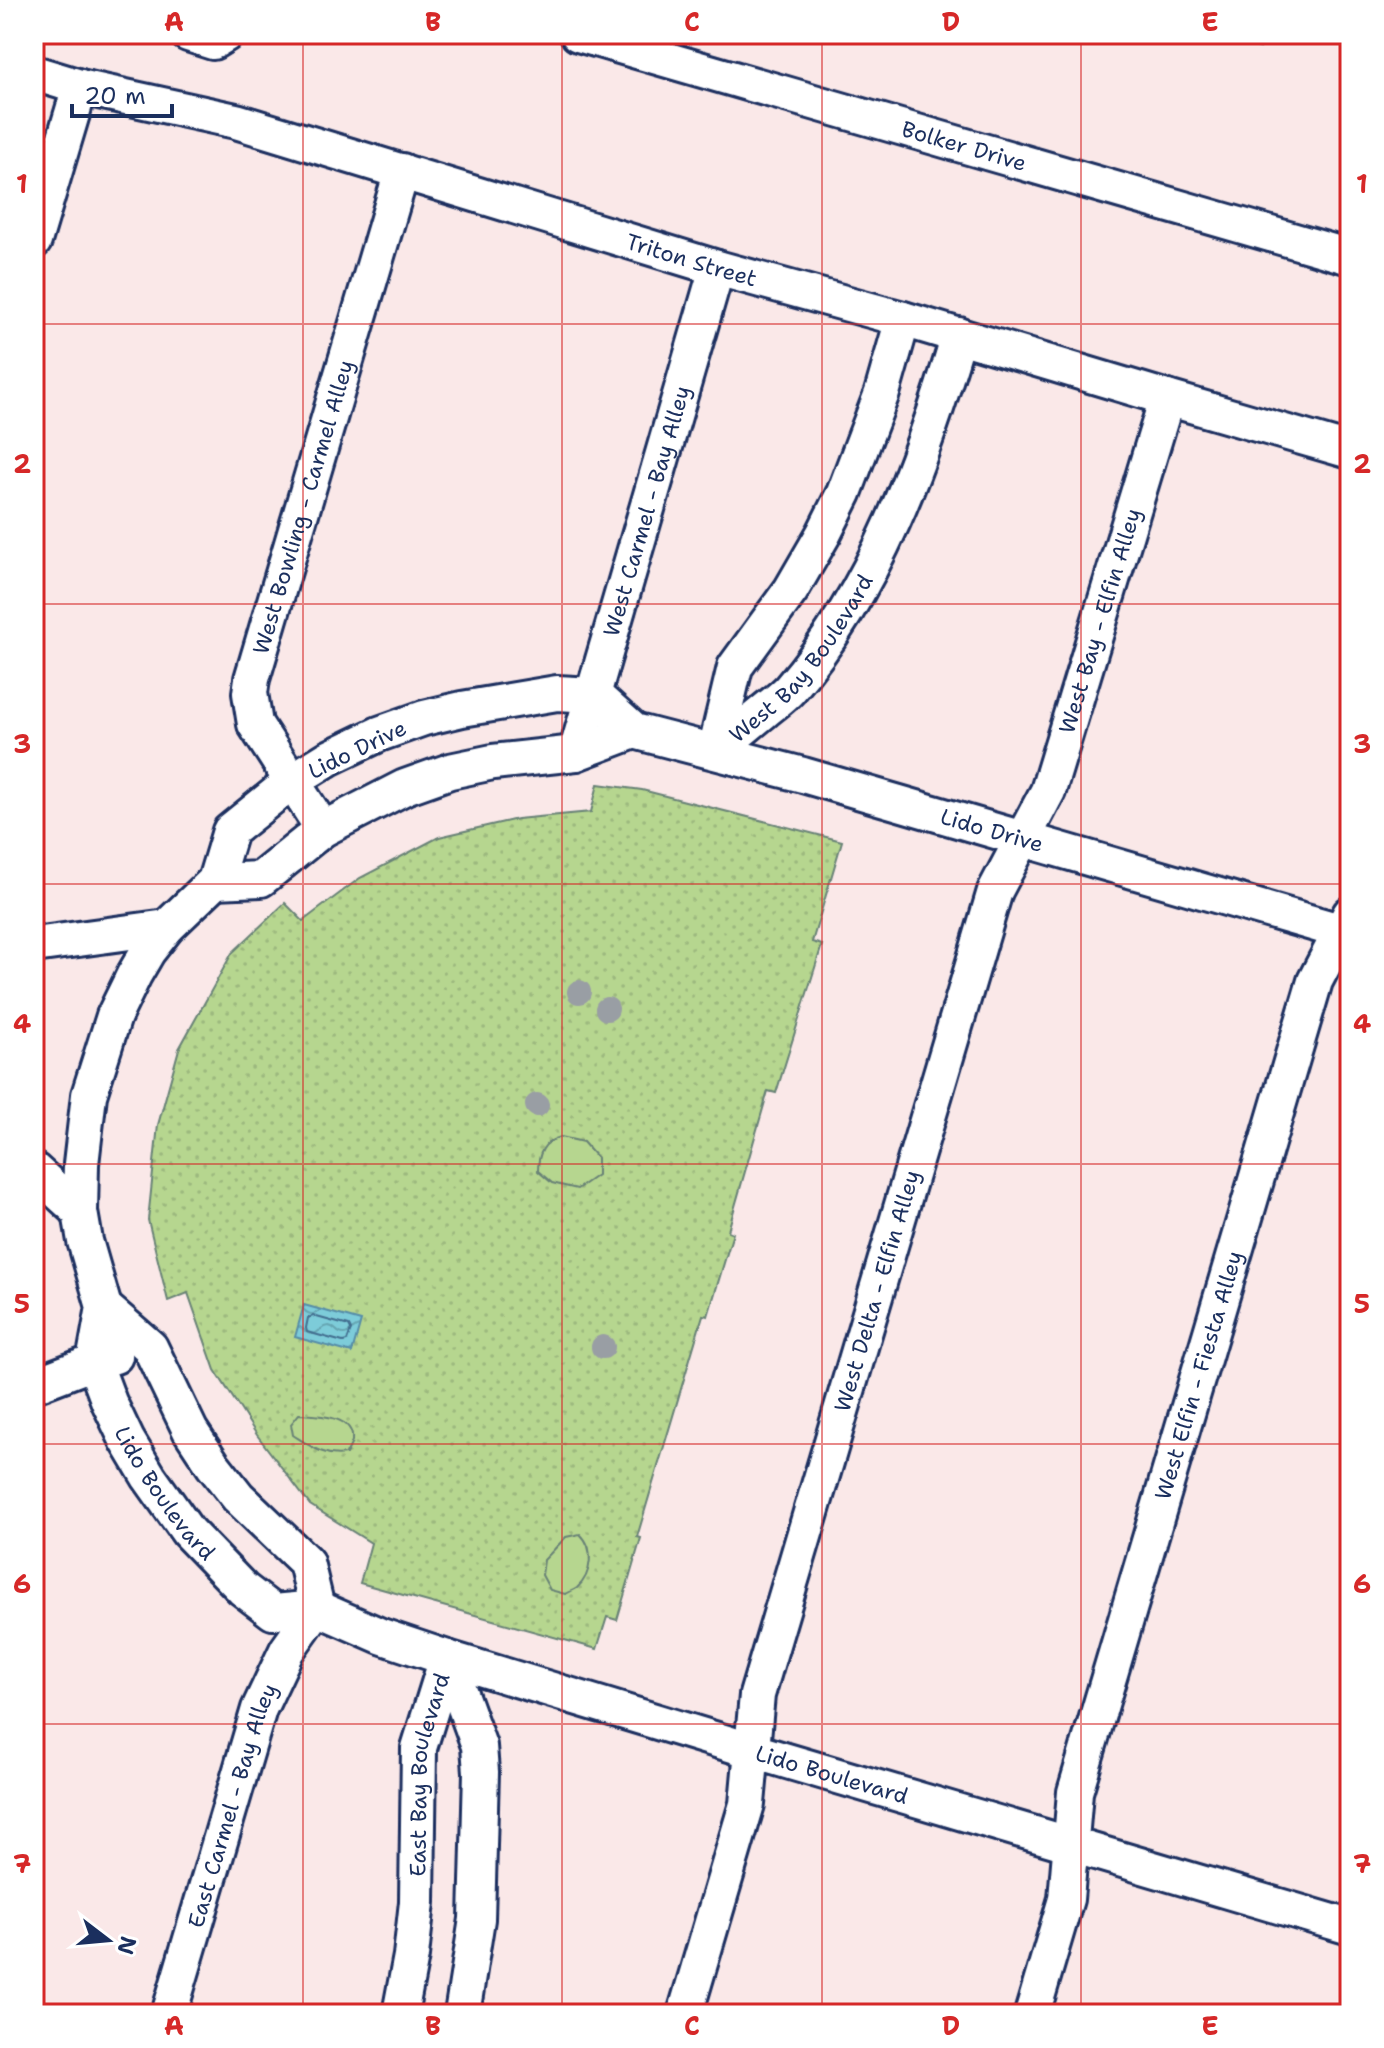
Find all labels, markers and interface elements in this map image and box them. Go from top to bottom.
text: A [164,4,184,39]
text: B [425,4,441,39]
text: C [684,4,700,39]
text: D [942,4,960,39]
text: E [1201,4,1219,39]
scale bar [72,68,172,118]
text: 20 m [84,80,146,112]
street label: Bolker Drive [898,114,1030,178]
text: 1 [16,166,28,201]
text: 1 [1356,166,1368,201]
street label: Triton Street [622,227,760,293]
street label: West Bowling - Carmel Alley [246,356,360,658]
street label: West Carmel - Bay Alley [597,382,697,640]
text: 2 [13,446,31,481]
text: 2 [1353,446,1371,481]
street label: West Bay - Elfin Alley [1052,505,1148,737]
street label: West Bay Boulevard [723,569,880,749]
street label: Lido Drive [303,713,411,786]
text: 3 [13,726,31,761]
text: 3 [1353,726,1371,761]
street label: Lido Drive [937,802,1047,859]
text: 4 [13,1006,31,1041]
text: 4 [1353,1006,1371,1041]
street label: West Delta - Elfin Alley [828,1167,927,1415]
street label: West Elfin - Fiesta Alley [1148,1247,1249,1503]
text: 5 [14,1286,30,1321]
text: 5 [1354,1286,1370,1321]
street label: Lido Boulevard [108,1422,221,1567]
text: 6 [13,1566,31,1601]
text: 6 [1353,1566,1371,1601]
street label: East Bay Boulevard [403,1669,456,1877]
street label: East Carmel - Bay Alley [181,1678,284,1931]
street label: Lido Boulevard [752,1739,912,1811]
text: 7 [13,1846,31,1881]
text: 7 [1353,1846,1371,1881]
north arrow [68,1900,148,1980]
text: N [110,1933,143,1958]
text: A [164,2008,184,2043]
text: B [425,2008,441,2043]
text: C [684,2008,700,2043]
text: D [942,2008,960,2043]
text: E [1201,2008,1219,2043]

